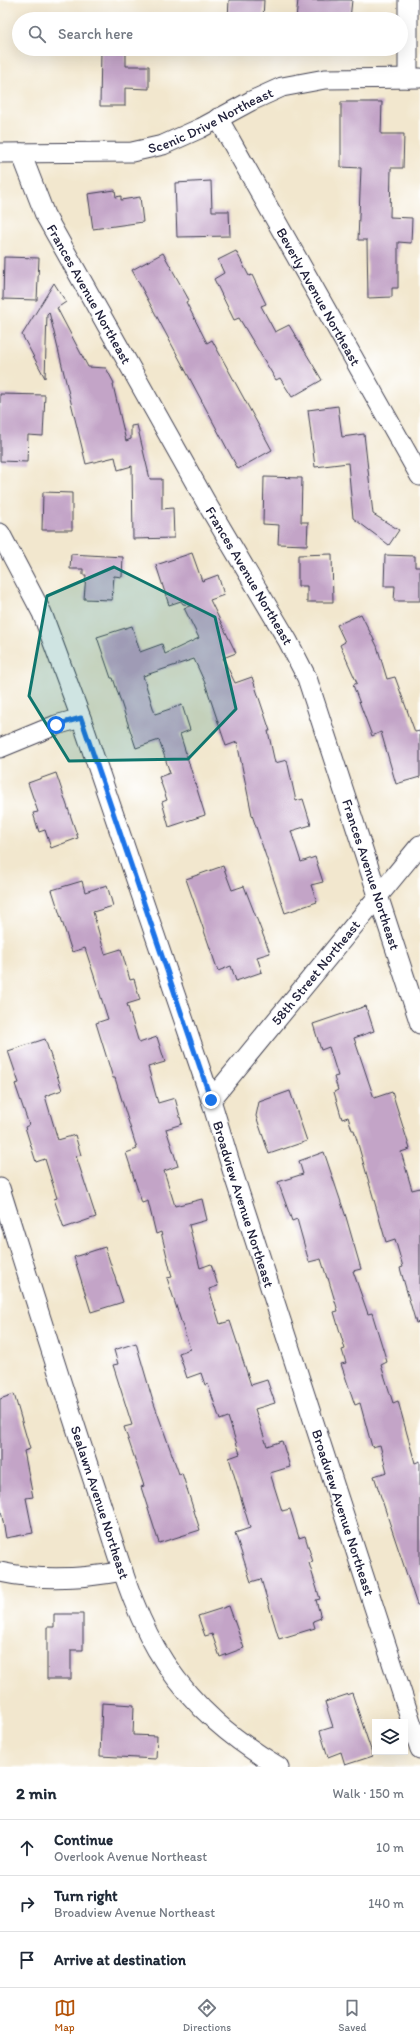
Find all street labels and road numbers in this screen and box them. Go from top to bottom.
street label: Scenic Drive Northeast [146,84,276,157]
street label: Frances Avenue Northeast [43,221,135,367]
street label: Beverly Avenue Northeast [273,225,364,369]
street label: Frances Avenue Northeast [202,503,297,647]
street label: Frances Avenue Northeast [339,797,404,952]
street label: 58th Street Northeast [268,916,364,1028]
street label: Broadview Avenue Northeast [209,1119,278,1289]
street label: Sealawn Avenue Northeast [67,1424,133,1581]
street label: Broadview Avenue Northeast [308,1427,378,1598]

